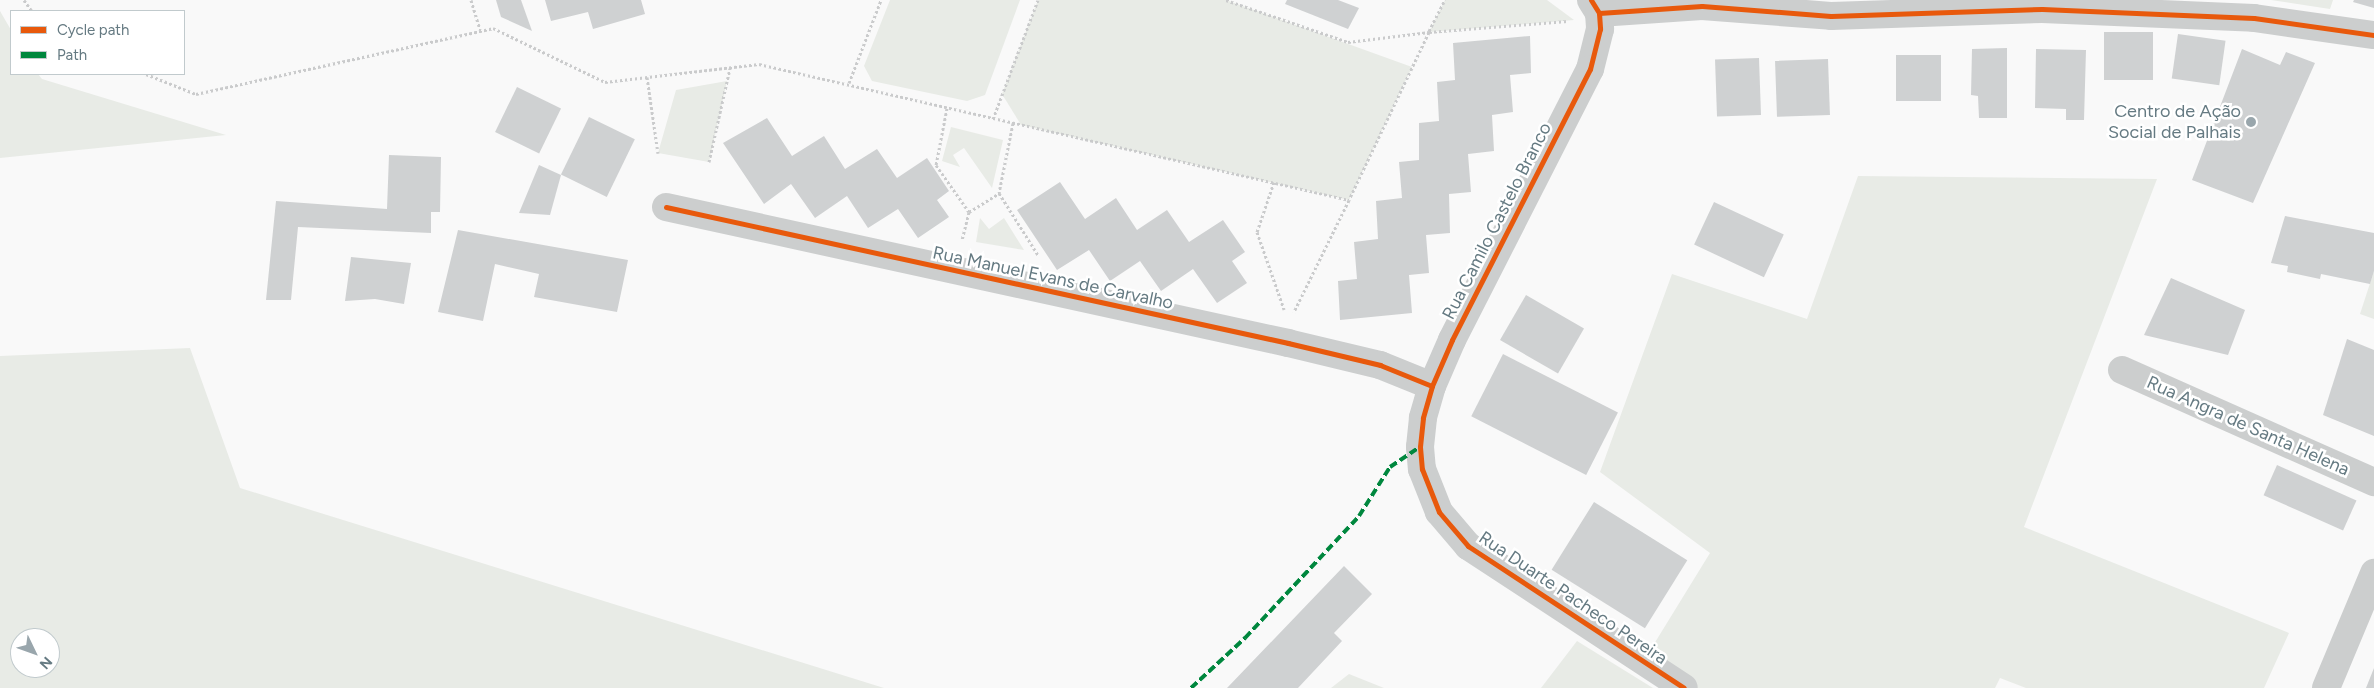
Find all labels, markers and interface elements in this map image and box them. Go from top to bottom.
legend [10,10,185,75]
text: Cycle path [57,21,129,39]
text: Path [57,46,87,64]
place label: Centro de Ação Social de Palhais [2108,101,2241,144]
marker: Centro de Ação Social de Palhais [2245,116,2257,128]
street label: Rua Camilo Castelo Branco [1438,119,1556,323]
street label: Rua Manuel Evans de Carvalho [931,242,1175,314]
street label: Rua Angra de Santa Helena [2143,372,2353,480]
street label: Rua Duarte Pacheco Pereira [1475,527,1671,669]
north arrow [10,628,60,678]
text: N [36,653,56,672]

